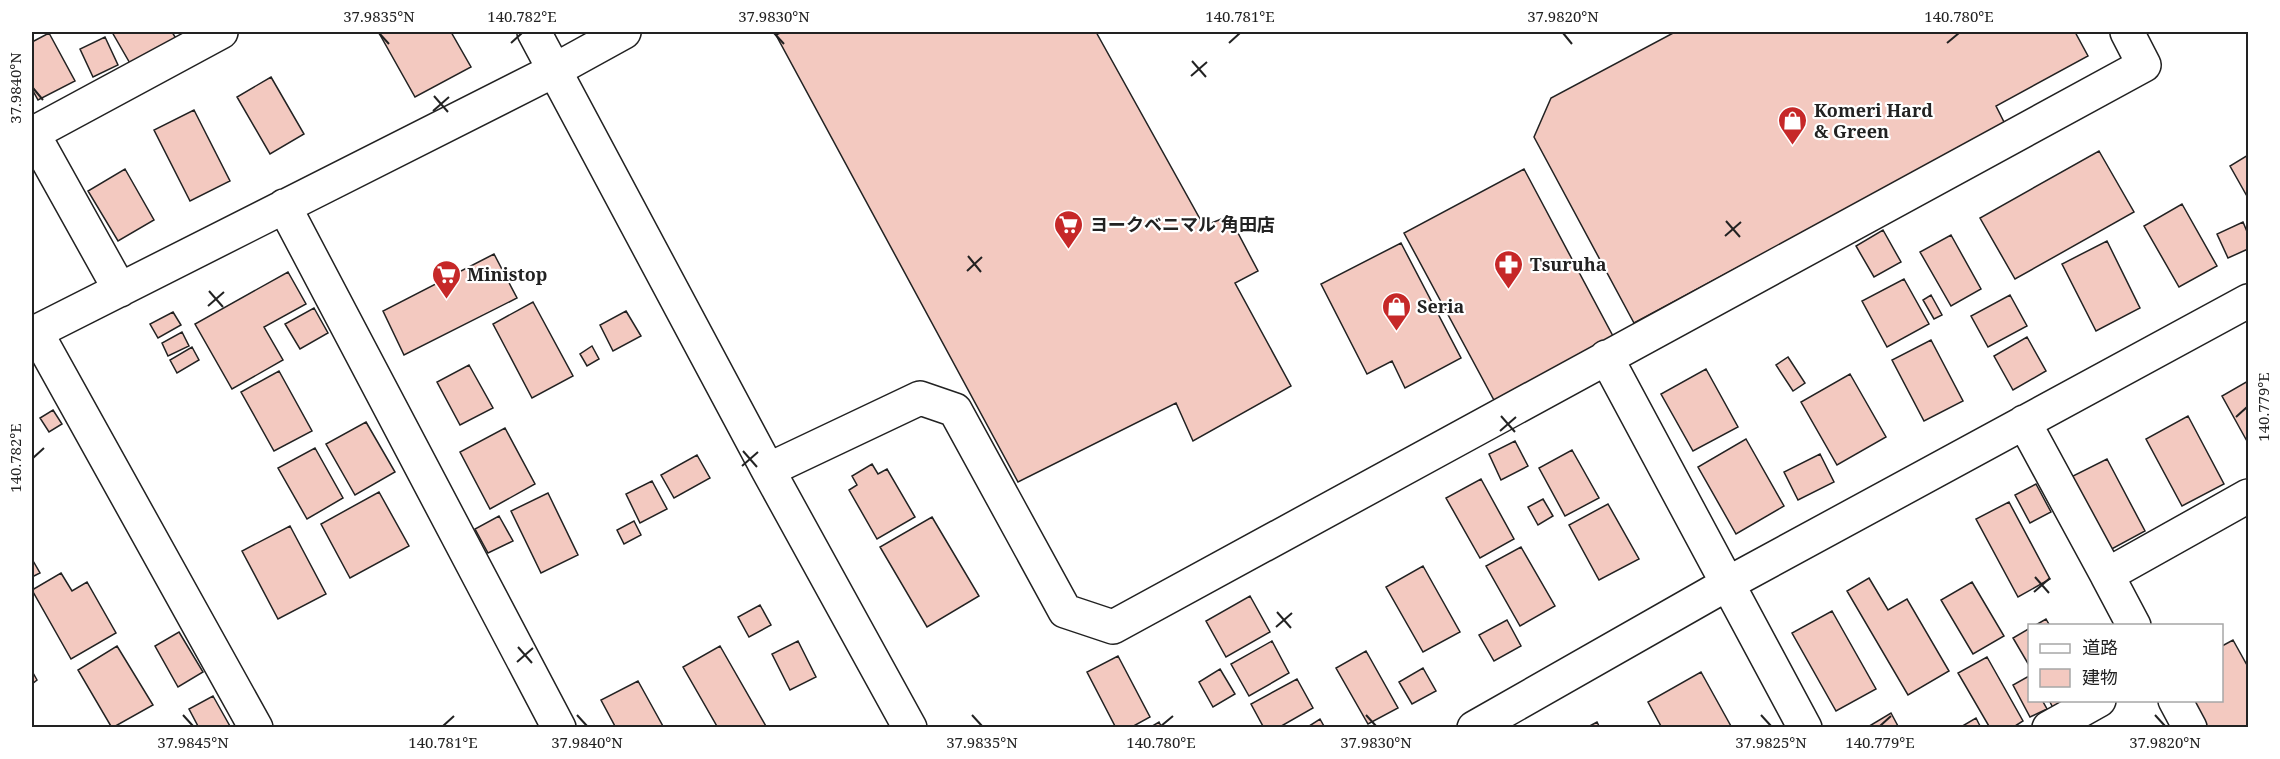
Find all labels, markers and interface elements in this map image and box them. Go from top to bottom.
text: 37.9835°N [343,6,415,26]
text: 140.782°E [487,6,557,26]
text: 37.9830°N [738,6,810,26]
text: 140.781°E [1205,6,1275,26]
text: 37.9820°N [1527,6,1599,26]
text: 140.780°E [1924,6,1994,26]
text: 37.9840°N [5,52,25,124]
place label: Komeri Hard & Green [1814,98,1933,143]
shop icon: Komeri Hard & Green [1777,104,1809,146]
supermarket icon: ヨークベニマル 角田店 [1053,208,1085,250]
place label: ヨークベニマル 角田店 [1090,212,1275,236]
pharmacy icon: Tsuruha [1493,248,1525,290]
place label: Tsuruha [1530,252,1607,276]
supermarket icon: Ministop [430,258,462,300]
place label: Ministop [467,262,547,286]
shop icon: Seria [1380,290,1412,332]
place label: Seria [1417,294,1464,318]
text: 140.779°E [2253,372,2273,442]
text: 140.782°E [5,423,25,493]
legend [2028,624,2223,702]
text: 道路 [2082,635,2118,659]
text: 建物 [2082,665,2118,689]
text: 37.9845°N [157,732,229,752]
text: 140.781°E [408,732,478,752]
text: 37.9840°N [551,732,623,752]
text: 37.9835°N [946,732,1018,752]
text: 140.780°E [1126,732,1196,752]
text: 37.9830°N [1340,732,1412,752]
text: 37.9825°N [1735,732,1807,752]
text: 140.779°E [1845,732,1915,752]
text: 37.9820°N [2129,732,2201,752]

